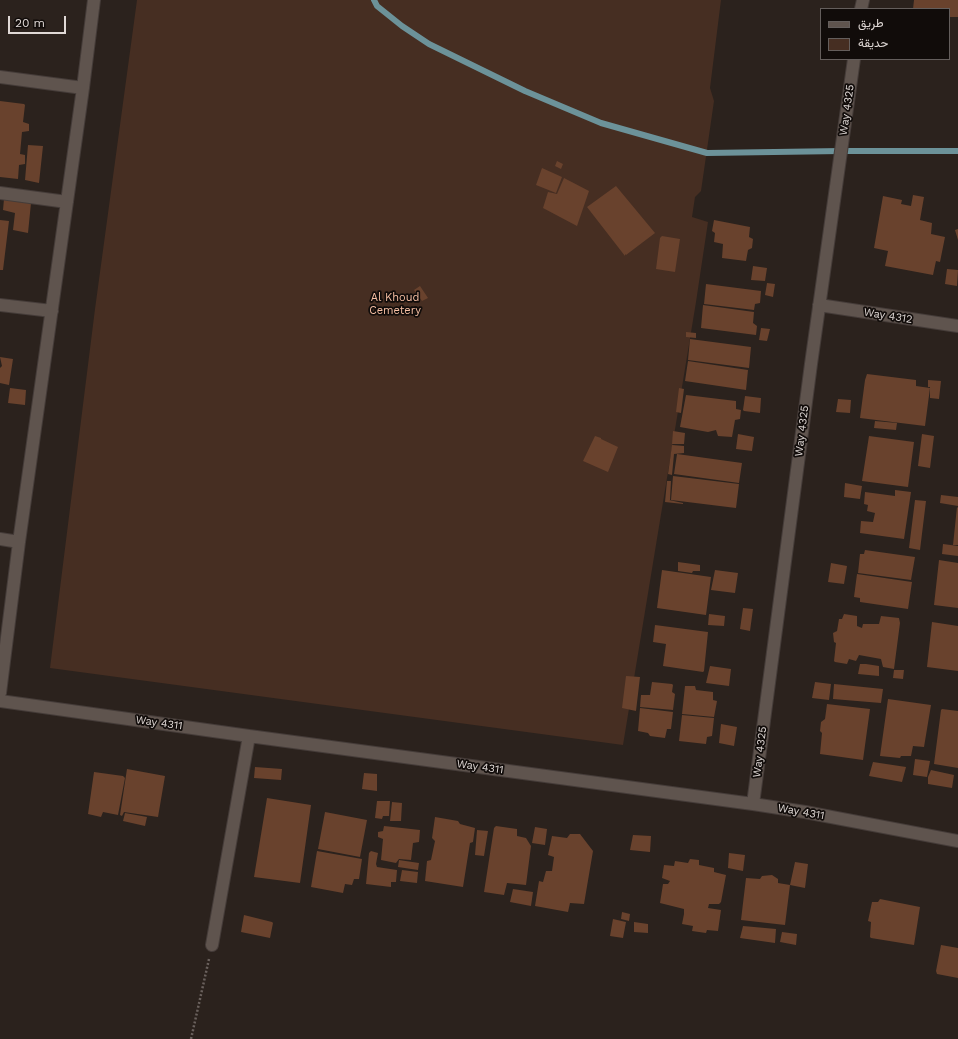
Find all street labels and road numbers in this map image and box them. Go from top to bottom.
street label: Way 4325 [837,84,857,136]
street label: Way 4312 [863,306,913,326]
street label: Way 4325 [792,405,812,457]
street label: Way 4311 [135,713,183,733]
street label: Way 4325 [750,726,770,778]
street label: Way 4311 [456,757,504,777]
street label: Way 4311 [777,801,825,823]

